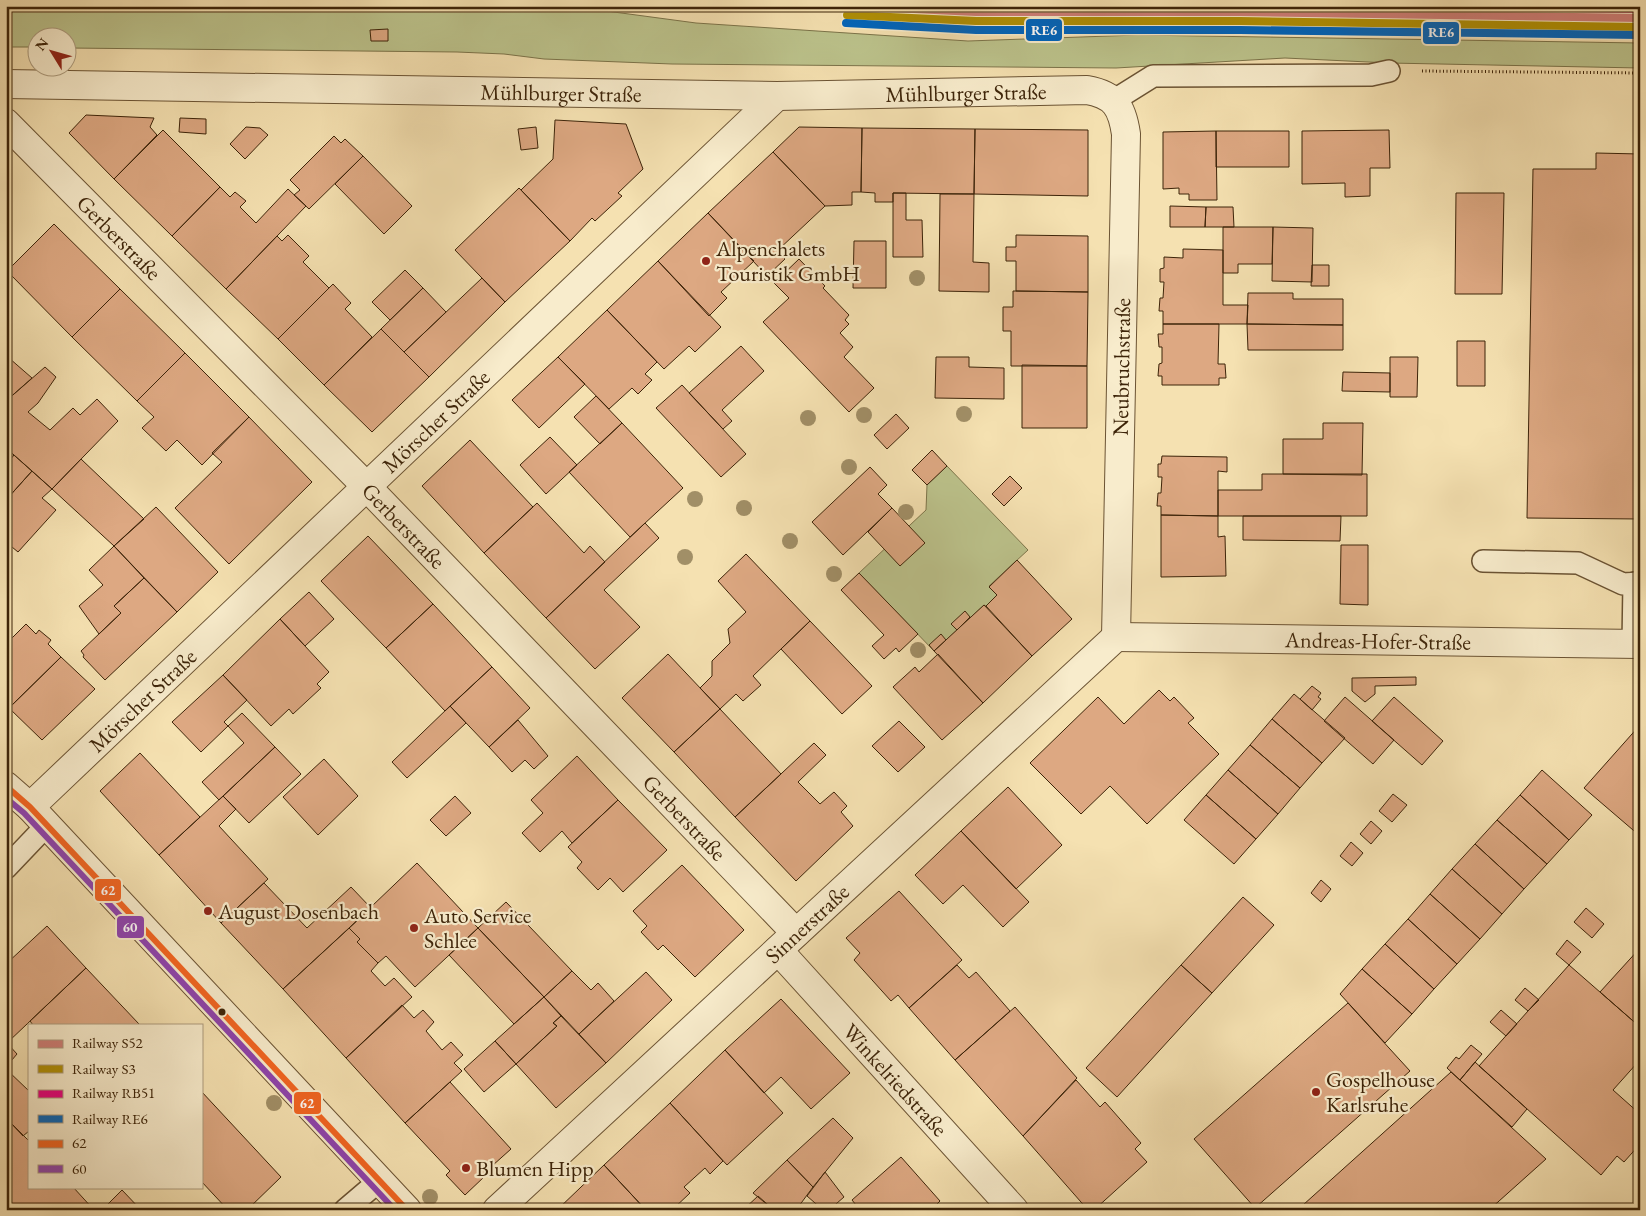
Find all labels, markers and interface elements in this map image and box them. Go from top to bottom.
line badge: RE6 [1025,18,1063,42]
text: RE6 [1031,21,1058,39]
line badge: RE6 [1422,21,1460,45]
text: RE6 [1428,23,1455,41]
north arrow [28,28,78,78]
text: N [31,34,53,54]
street label: Mühlburger Straße [480,77,642,109]
street label: Mühlburger Straße [885,77,1047,109]
street label: Gerberstraße [70,189,168,287]
place label: Alpenchalets Touristik GmbH [715,234,860,288]
marker: Alpenchalets Touristik GmbH [700,255,712,267]
street label: Neubruchstraße [1106,297,1137,436]
street label: Mörscher Straße [376,363,496,479]
street label: Gerberstraße [355,476,452,575]
street label: Andreas-Hofer-Straße [1284,625,1472,657]
street label: Mörscher Straße [82,642,203,759]
street label: Gerberstraße [636,768,733,867]
street label: Sinnerstraße [759,877,856,970]
line badge: 62 [94,878,122,902]
text: 62 [101,881,116,899]
place label: August Dosenbach [217,897,379,926]
place label: Auto Service Schlee [423,901,532,955]
marker: August Dosenbach [202,905,214,917]
line badge: 60 [116,915,145,939]
text: 60 [123,918,138,936]
marker: Auto Service Schlee [408,922,420,934]
unlabelled marker [217,1007,227,1017]
street label: Winkelriedstraße [836,1017,954,1143]
legend [28,1024,202,1188]
text: Railway S52 [72,1033,144,1052]
text: Railway S3 [72,1059,136,1078]
place label: Gospelhouse Karlsruhe [1326,1065,1435,1119]
text: Railway RB51 [72,1083,155,1102]
marker: Gospelhouse Karlsruhe [1310,1086,1322,1098]
line badge: 62 [293,1091,322,1115]
text: 62 [300,1094,315,1112]
text: Railway RE6 [72,1109,148,1128]
text: 62 [72,1133,87,1152]
place label: Blumen Hipp [476,1154,594,1183]
text: 60 [72,1159,86,1178]
marker: Blumen Hipp [460,1162,472,1174]

